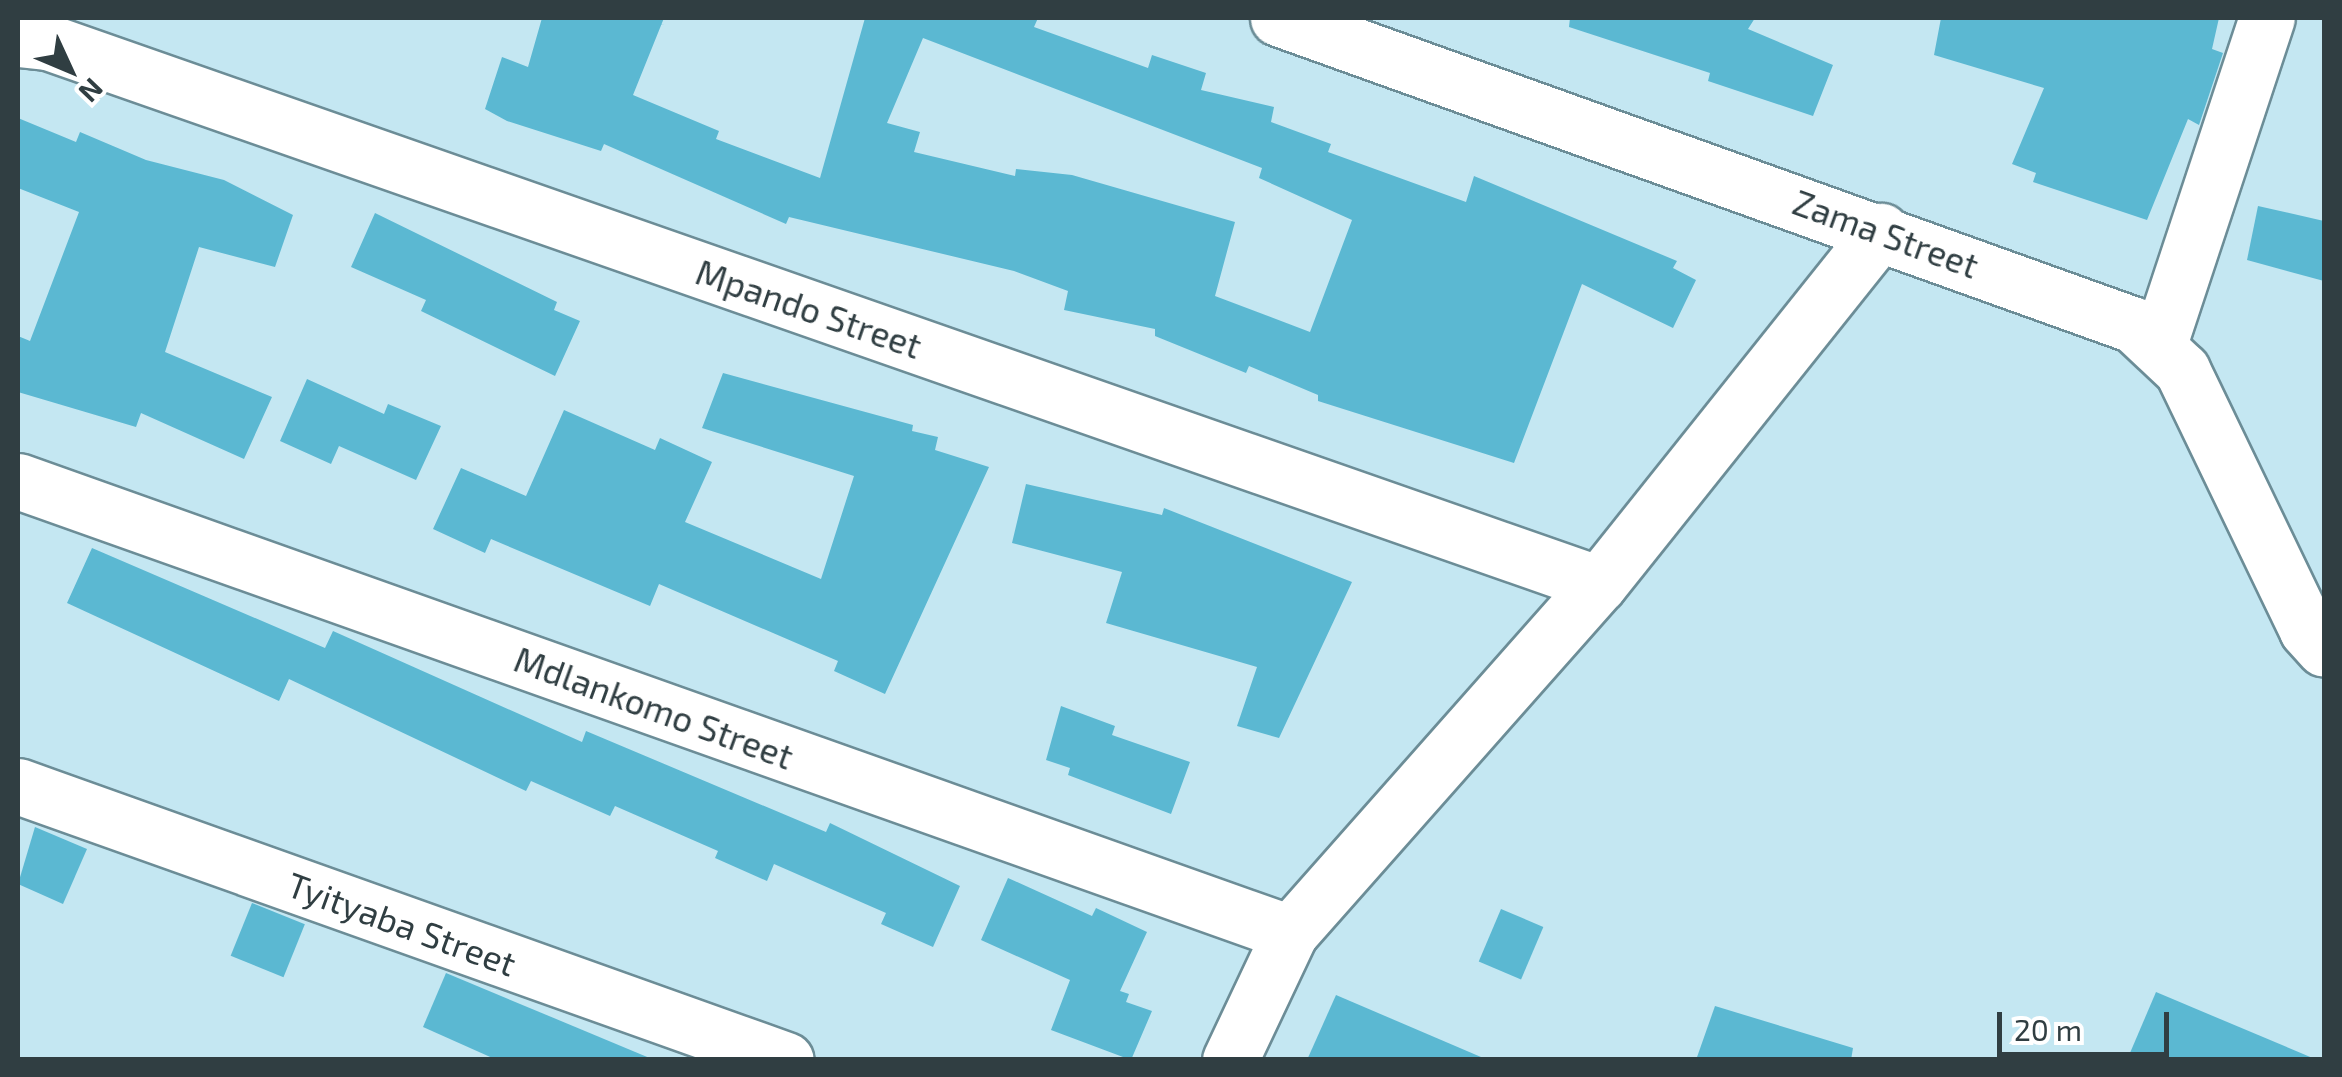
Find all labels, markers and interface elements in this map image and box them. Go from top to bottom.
north arrow [20,20,120,120]
text: N [72,72,111,110]
street label: Zama Street [1788,180,1984,286]
street label: Mpando Street [691,250,927,366]
street label: Mdlankomo Street [509,637,799,777]
street label: Tyityaba Street [282,862,522,984]
scale bar [2002,992,2174,1054]
text: 20 m [2014,1011,2082,1047]

